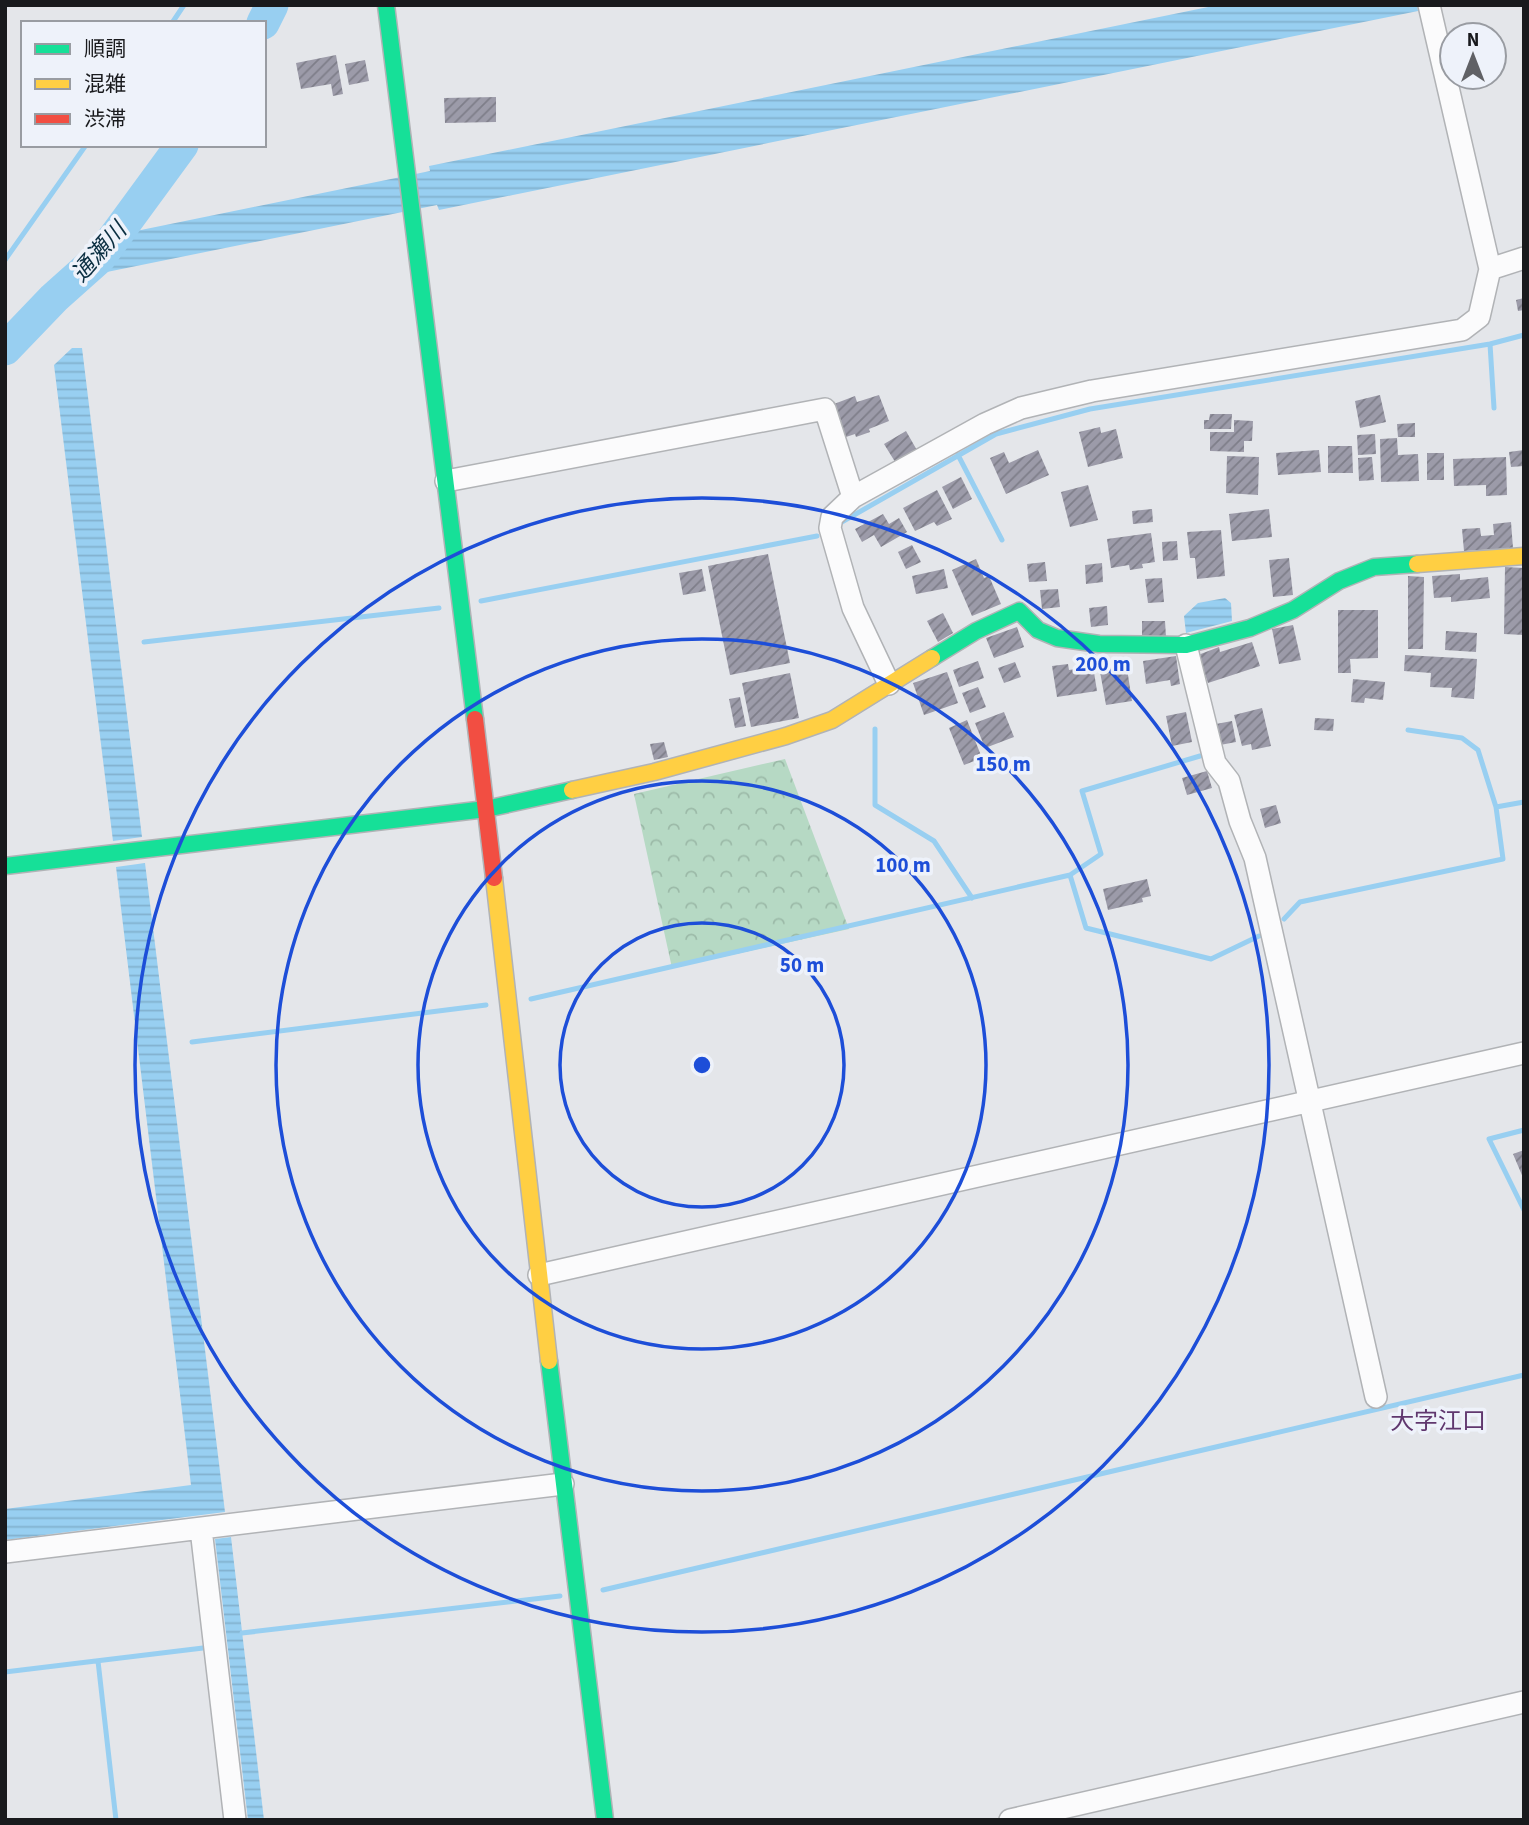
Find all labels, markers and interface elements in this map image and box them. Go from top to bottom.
legend [21,21,266,147]
north arrow [1438,21,1508,91]
text: N [1467,27,1479,54]
text: 順調 [84,34,126,64]
text: 混雑 [84,69,126,99]
text: 渋滞 [84,104,126,134]
water label: 通瀬川 [64,213,136,289]
text: 200 m [1075,649,1131,679]
text: 150 m [975,749,1031,779]
text: 100 m [875,850,931,880]
text: 50 m [780,950,824,980]
centre of rings [690,1053,714,1077]
district label: 大字江口 [1390,1404,1486,1439]

